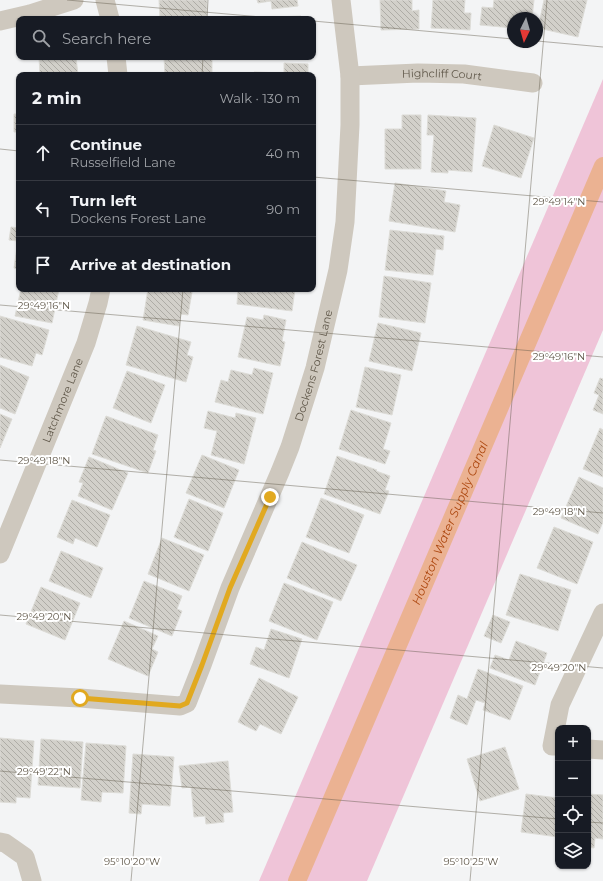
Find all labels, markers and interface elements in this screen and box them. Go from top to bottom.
north arrow [507,12,543,48]
search box [16,16,316,60]
icon: search [30,27,52,49]
text: Search here [62,29,151,48]
street label: Highcliff Court [402,66,483,83]
text: 2 min [32,88,82,108]
text: Walk · 130 m [219,90,300,106]
text: Continue [70,135,142,154]
icon: ahead [32,142,54,164]
text: 40 m [266,145,300,161]
text: Russelfield Lane [70,154,176,170]
text: Turn left [70,191,137,210]
text: 29°49'14"N [533,195,585,208]
icon: left [32,198,54,220]
text: 90 m [266,201,300,217]
text: Dockens Forest Lane [70,210,206,226]
icon: arrive [32,254,54,276]
text: Arrive at destination [70,255,231,274]
text: 29°49'16"N [18,299,70,312]
street label: Dockens Forest Lane [292,308,336,423]
text: 29°49'16"N [533,350,585,363]
street label: Latchmore Lane [39,356,86,445]
water label: Houston Water Supply Canal [408,439,491,607]
text: 29°49'18"N [18,454,70,467]
route end [261,488,279,506]
text: 29°49'18"N [533,505,585,518]
text: 29°49'20"N [17,610,71,623]
text: 29°49'20"N [532,661,586,674]
route start [71,689,89,707]
map controls [555,725,591,869]
button: + [555,725,591,761]
button: − [555,761,591,797]
text: 29°49'22"N [17,765,71,778]
button: locate [555,797,591,833]
button: layers [555,833,591,869]
text: 95°10'20"W [104,855,160,868]
text: 95°10'25"W [444,855,498,868]

